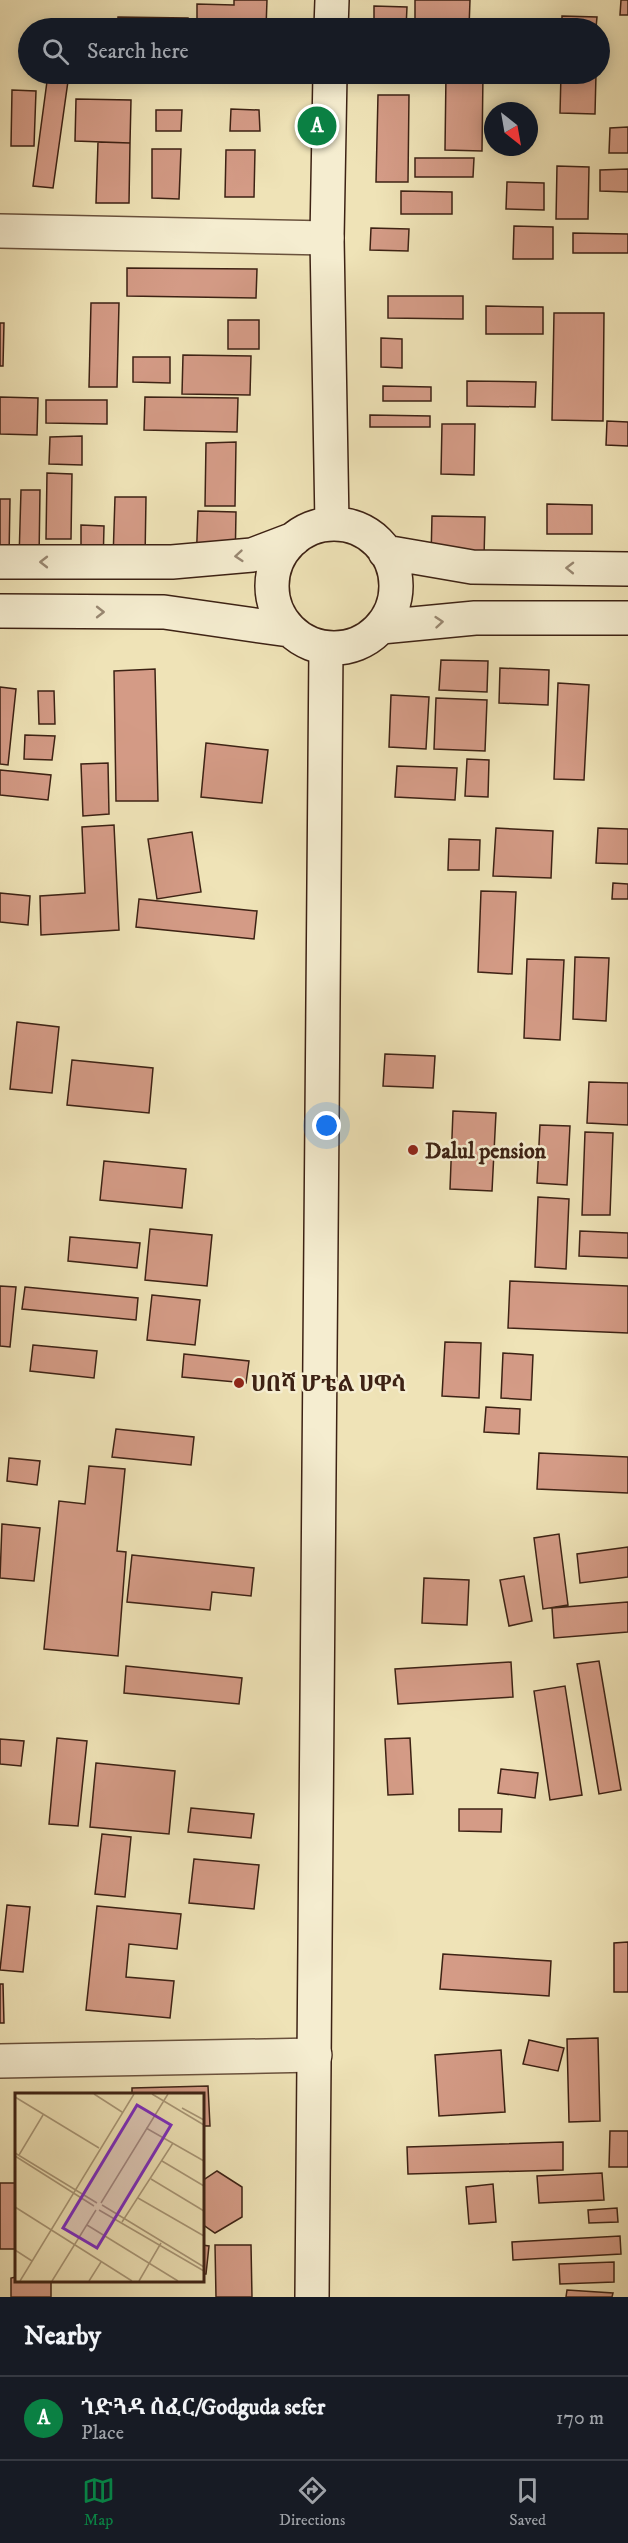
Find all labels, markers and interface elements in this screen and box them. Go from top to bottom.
search box [18,18,610,84]
icon: search [39,35,72,68]
text: Search here [87,38,189,65]
north arrow [484,102,538,156]
pin: A [298,104,336,148]
one-way arrow [234,549,243,562]
one-way arrow [40,556,49,568]
one-way arrow [565,562,574,574]
one-way arrow [96,606,105,618]
one-way arrow [434,616,443,629]
your location [312,1111,341,1140]
place label: Dalul pension [425,1138,547,1165]
marker: Dalul pension [406,1143,420,1157]
place label: ሀበሻ ሆቴል ሀዋሳ [251,1371,406,1398]
marker: ሀበሻ ሆቴል ሀዋሳ [232,1376,246,1390]
inset map [15,2093,204,2282]
text: Nearby [24,2320,101,2353]
text: ጎድጓዳ ሰፈር/Godguda sefer [81,2394,325,2421]
text: A [37,2406,50,2431]
text: 170 m [556,2406,604,2431]
text: Place [81,2421,124,2446]
tab: Map [82,2474,115,2530]
tab: Directions [279,2474,345,2530]
tab: Saved [509,2474,546,2530]

